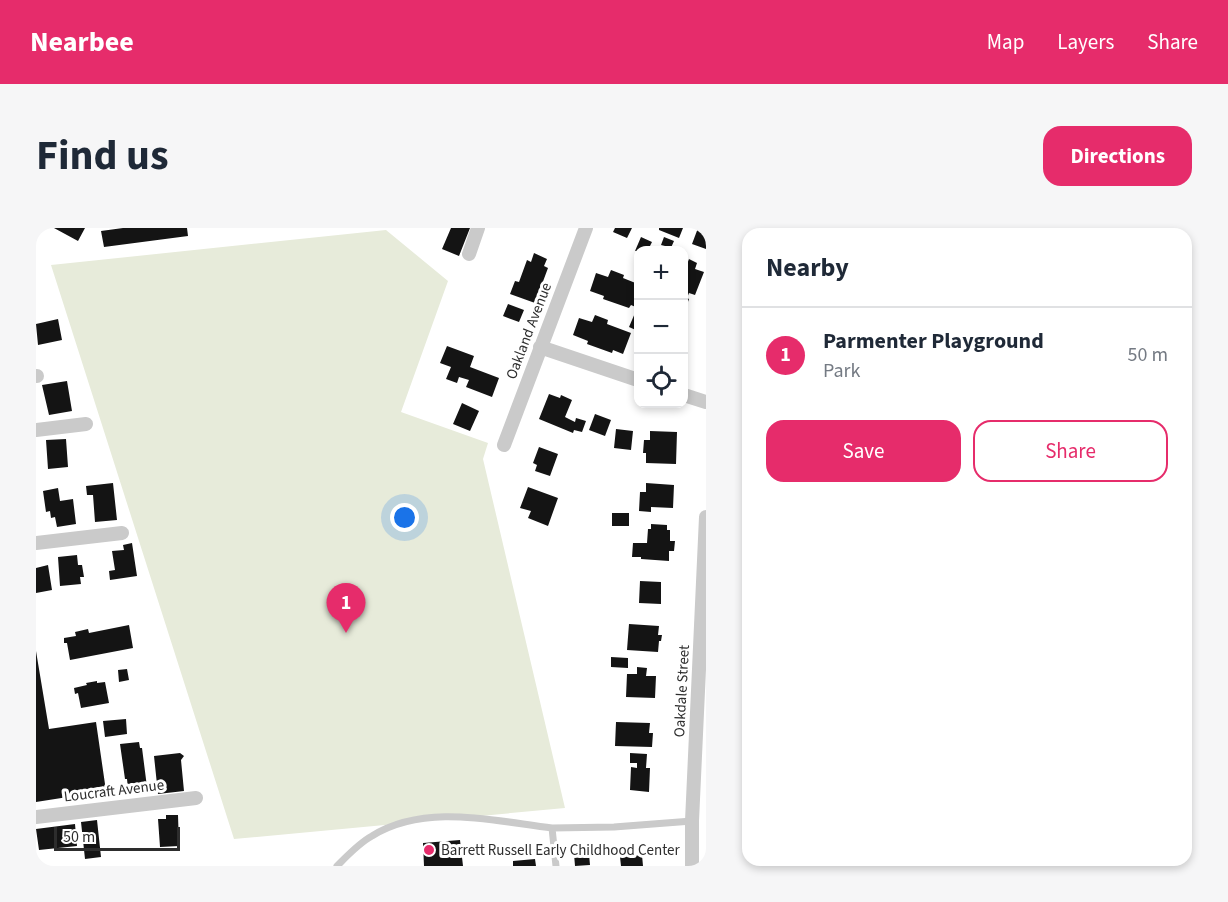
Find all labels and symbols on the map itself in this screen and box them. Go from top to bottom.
street label: Oakland Avenue [501,280,557,382]
your location [390,503,419,532]
pin: 1 [326,584,366,633]
street label: Oakdale Street [669,644,695,738]
street label: Loucraft Avenue [63,774,165,808]
scale bar [54,824,180,852]
place label: Barrett Russell Early Childhood Center [441,840,680,861]
marker: Barrett Russell Early Childhood Center [422,843,436,857]

